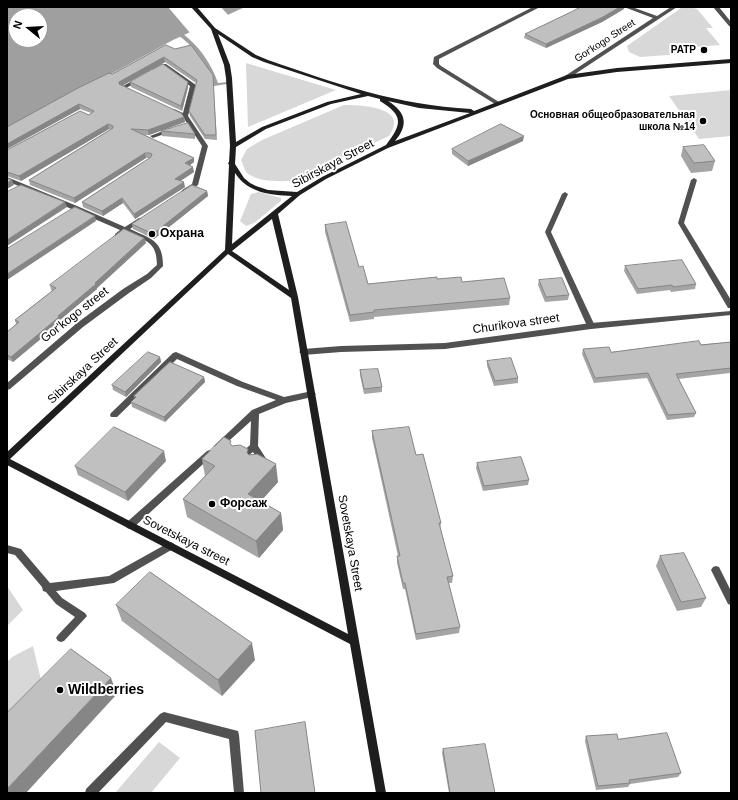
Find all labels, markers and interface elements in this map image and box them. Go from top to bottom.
north arrow [8,8,48,48]
street label: Gor'kogo Street [572,17,638,65]
text: N [11,19,24,30]
place label: PATP [671,44,696,56]
marker: PATP [699,45,709,55]
place label: Основная общеобразовательная школа №14 [530,109,695,132]
marker: Основная общеобразовательная школа №14 [698,116,708,126]
street label: Sibirskaya Street [290,136,376,192]
place label: Охрана [160,227,204,241]
marker: Охрана [147,229,157,239]
street label: Gor'kogo street [38,284,112,346]
street label: Churikova street [472,311,560,337]
street label: Sibirskaya Street [45,335,121,407]
street label: Sovetskaya Street [334,494,366,592]
place label: Форсаж [220,497,267,511]
marker: Форсаж [207,499,217,509]
street label: Sovetskaya street [140,513,232,569]
place label: Wildberries [68,682,144,698]
marker: Wildberries [55,685,65,695]

